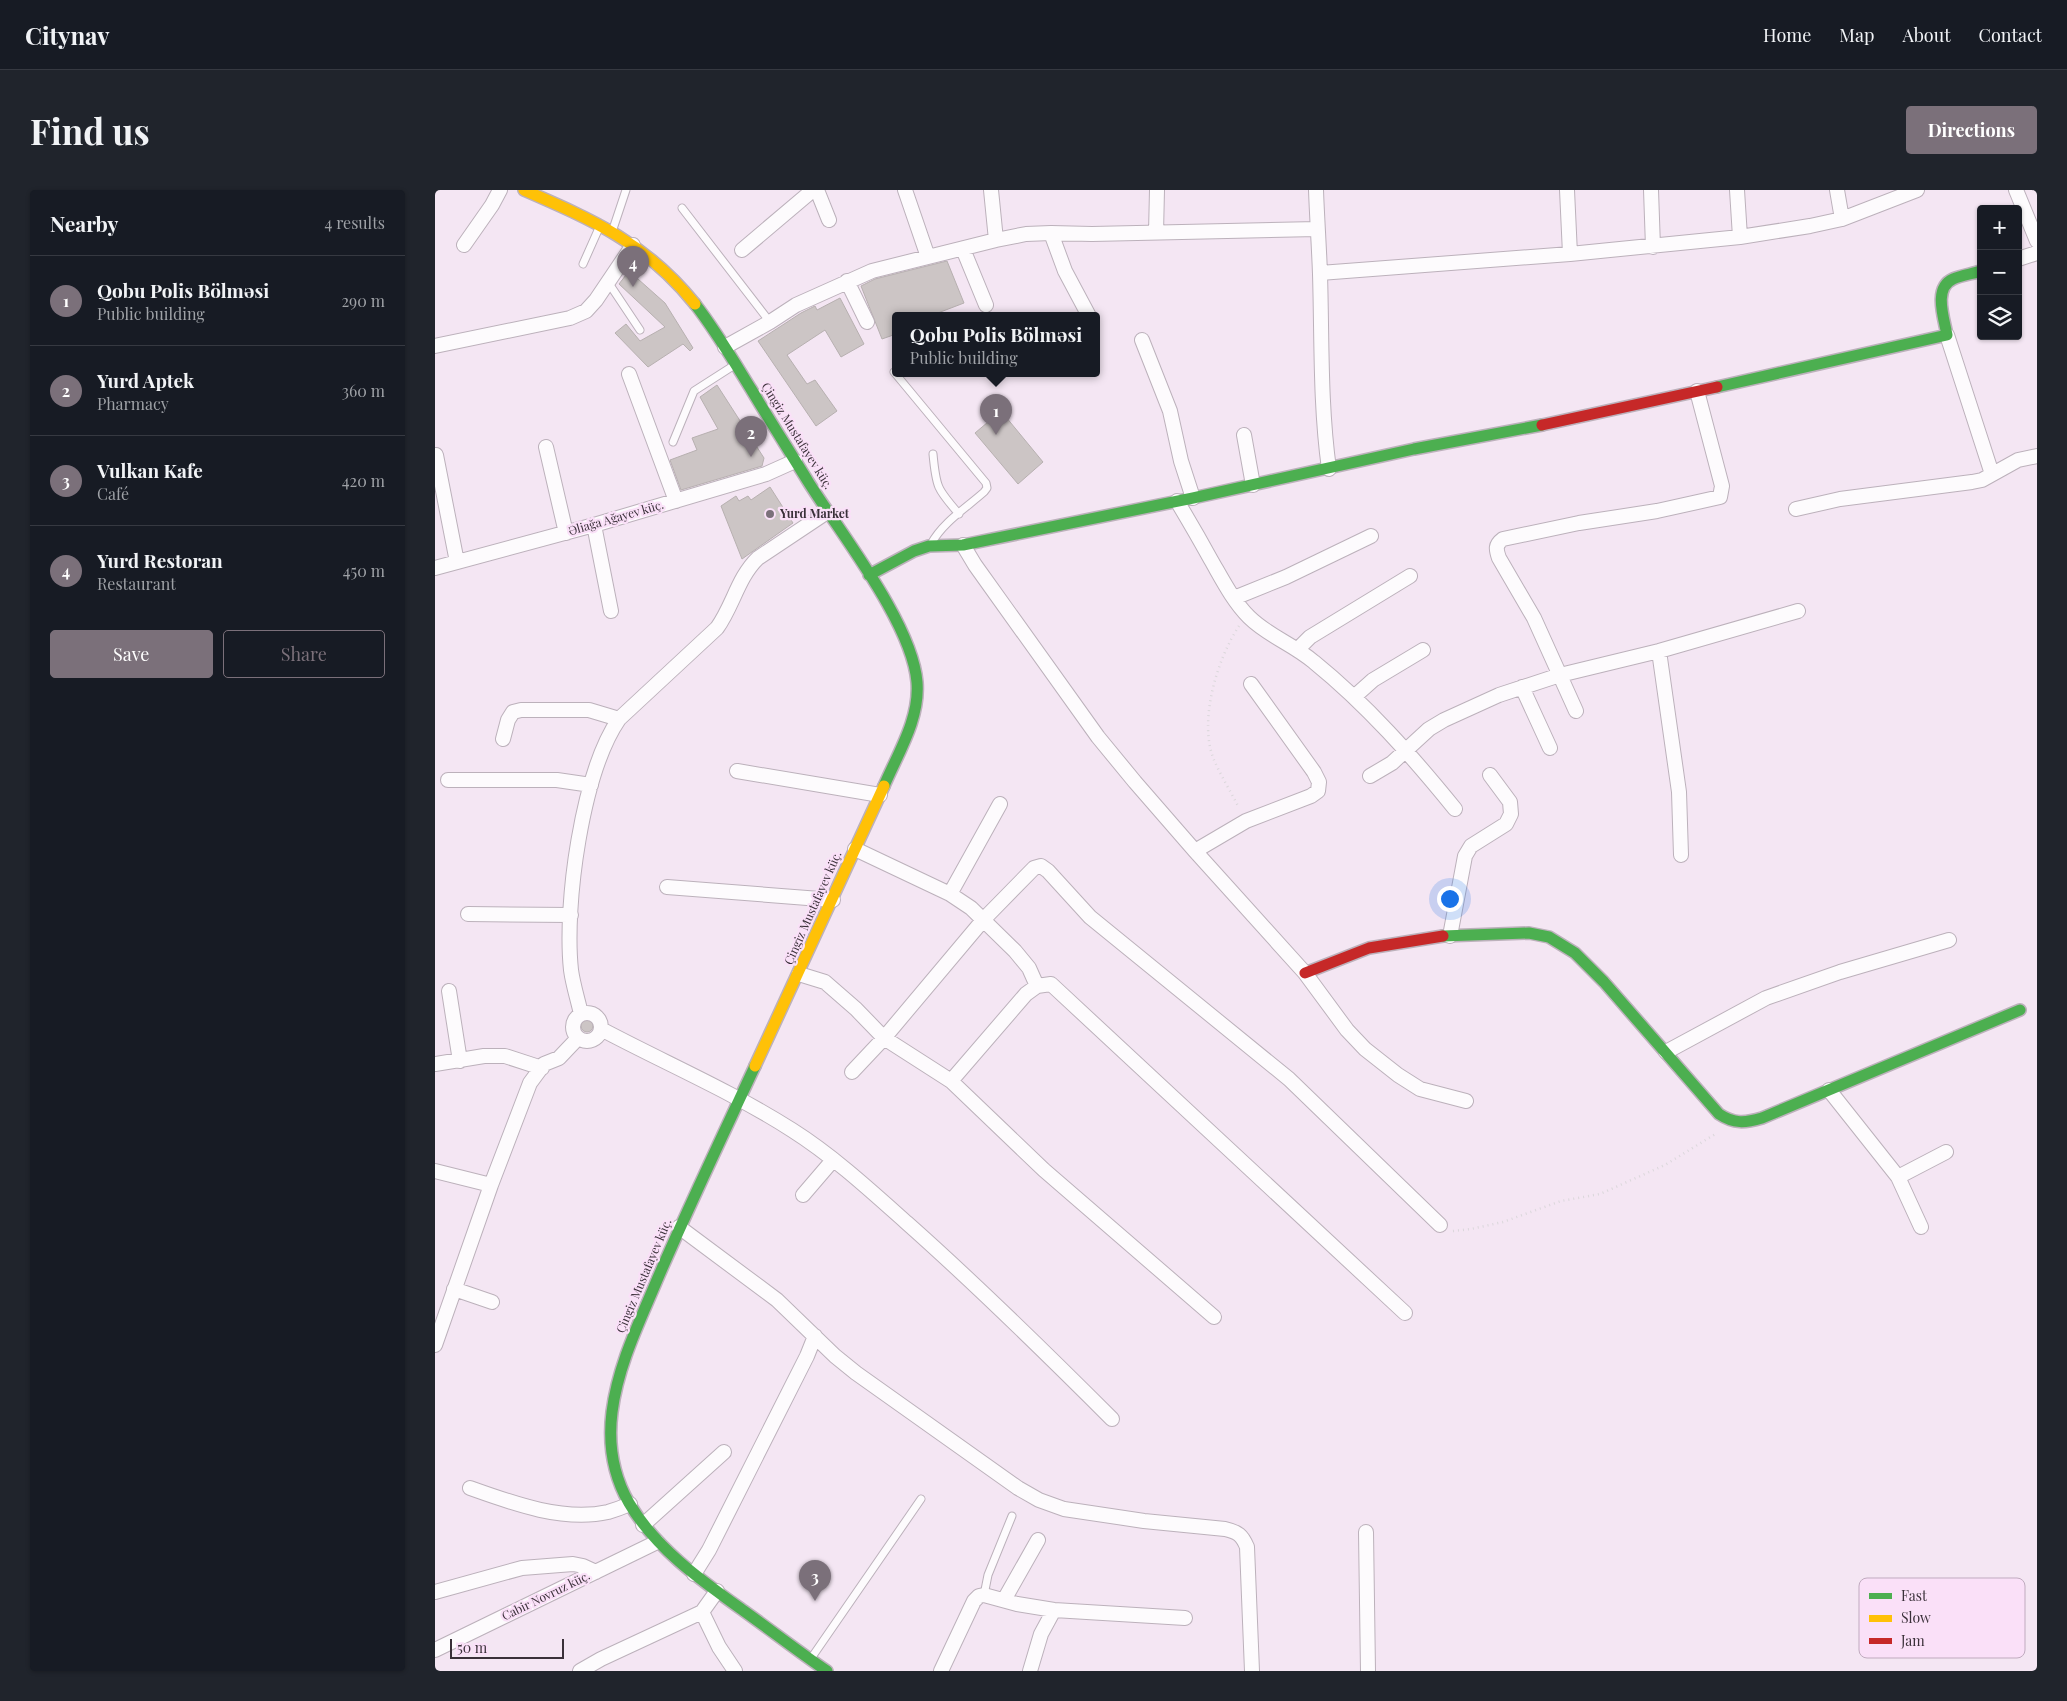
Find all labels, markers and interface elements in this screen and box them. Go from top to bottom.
text: Citynav [25,19,110,51]
text: Home [1763,23,1811,47]
text: Map [1839,23,1874,47]
text: About [1902,23,1951,47]
text: Contact [1979,23,2042,47]
button: Directions [1906,106,2037,154]
text: Find us [30,107,150,154]
map controls [1977,205,2022,340]
button: + [1977,205,2022,250]
text: Nearby [50,209,119,237]
text: 4 results [324,212,385,233]
pin: 4 [617,246,649,287]
button: − [1977,250,2022,295]
text: Qobu Polis Bölməsi [97,277,269,303]
text: 1 [63,290,69,311]
text: 290 m [341,290,385,311]
button: layers [1977,295,2022,340]
text: Public building [97,303,205,324]
popup [892,312,1100,377]
text: Qobu Polis Bölməsi [910,321,1082,347]
text: Public building [910,347,1018,368]
text: Yurd Aptek [97,367,194,393]
street label: Çingiz Mustafayev küç. [759,379,837,492]
text: 2 [62,380,70,401]
text: 360 m [342,380,385,401]
text: Pharmacy [97,393,169,414]
pin: 1 [980,394,1012,435]
pin: 2 [735,416,767,457]
text: Vulkan Kafe [97,457,203,483]
text: 3 [62,470,70,491]
text: 420 m [342,470,385,491]
text: Café [97,483,129,504]
street label: Əliağa Ağayev küç. [566,496,665,538]
place label: Yurd Market [779,505,850,521]
marker: Yurd Market [764,508,776,520]
text: Yurd Restoran [97,547,223,573]
text: 4 [62,560,70,581]
text: 450 m [343,560,385,581]
text: Restaurant [97,573,176,594]
button: Save [50,630,213,678]
button: Share [223,630,385,678]
street label: Çingiz Mustafayev küç. [780,848,844,967]
your location [1437,886,1463,912]
street label: Çingiz Mustafayev küç. [612,1216,674,1335]
pin: 3 [799,1560,831,1601]
street label: Cabir Novruz küç. [499,1567,592,1623]
legend [1859,1578,2025,1658]
text: Fast [1901,1586,1928,1605]
text: Slow [1901,1608,1931,1627]
text: Jam [1900,1631,1925,1650]
scale bar [450,1636,564,1659]
text: 50 m [457,1638,487,1657]

